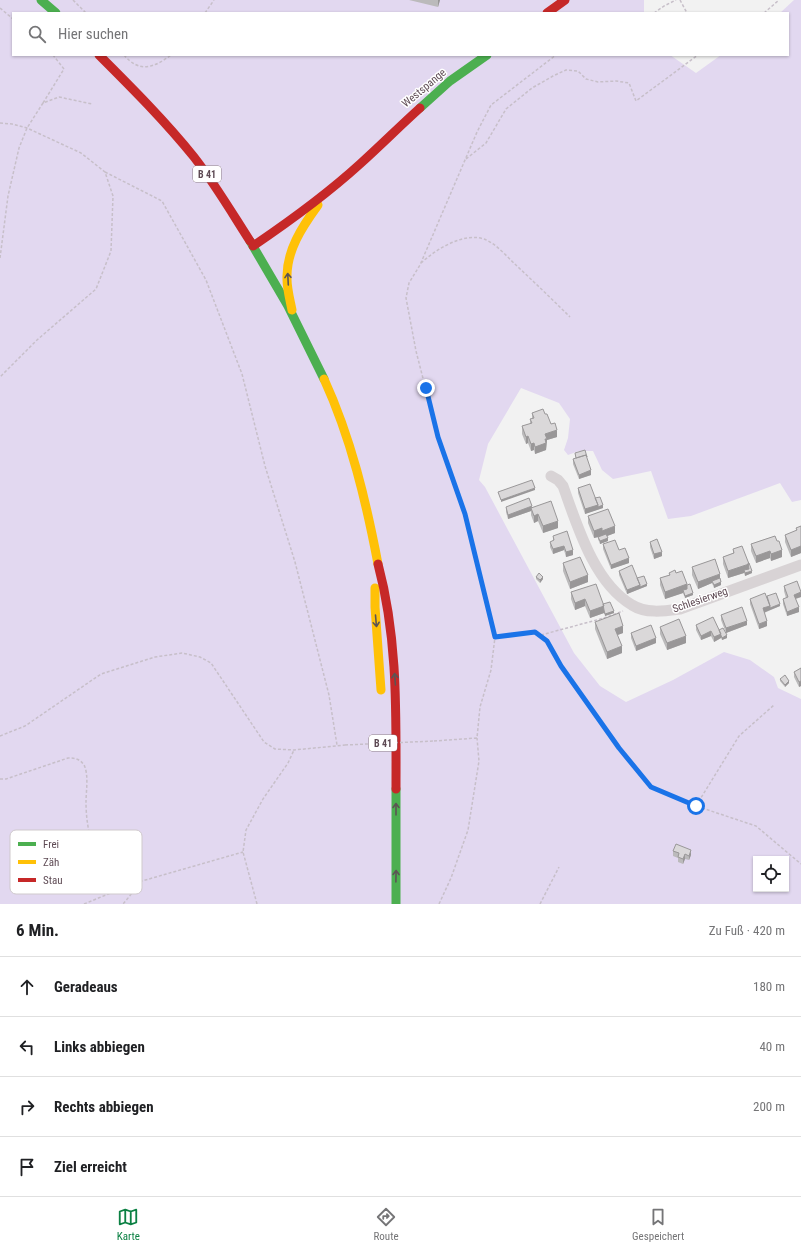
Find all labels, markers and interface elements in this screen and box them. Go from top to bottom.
search box [12,12,789,56]
icon: search [26,23,48,45]
text: Hier suchen [58,25,128,43]
street label: Westspange [399,66,449,110]
road number: B 41 [193,166,221,182]
one-way arrow [284,273,291,286]
route end [417,379,435,397]
street label: Schlesierweg [671,584,729,616]
one-way arrow [373,614,380,627]
one-way arrow [391,673,398,686]
road number: B 41 [369,735,397,751]
route start [687,797,705,815]
one-way arrow [392,803,400,816]
legend [10,830,142,894]
text: Frei [43,838,59,851]
text: Zäh [43,856,59,869]
map controls [753,856,789,892]
button: locate [753,856,789,892]
one-way arrow [392,870,400,883]
text: Stau [43,874,63,887]
text: 6 Min. [16,920,59,940]
text: Zu Fuß · 420 m [709,923,785,938]
icon: ahead [16,976,38,998]
text: Geradeaus [54,978,118,996]
text: 180 m [753,979,785,994]
icon: left [16,1036,38,1058]
text: Links abbiegen [54,1038,145,1056]
text: 40 m [759,1039,785,1054]
icon: right [16,1096,38,1118]
text: Rechts abbiegen [54,1098,154,1116]
text: 200 m [753,1099,785,1114]
icon: arrive [16,1156,38,1178]
text: Ziel erreicht [54,1158,127,1176]
tab: Karte [117,1206,140,1243]
tab: Route [373,1206,399,1243]
tab: Gespeichert [632,1206,684,1243]

